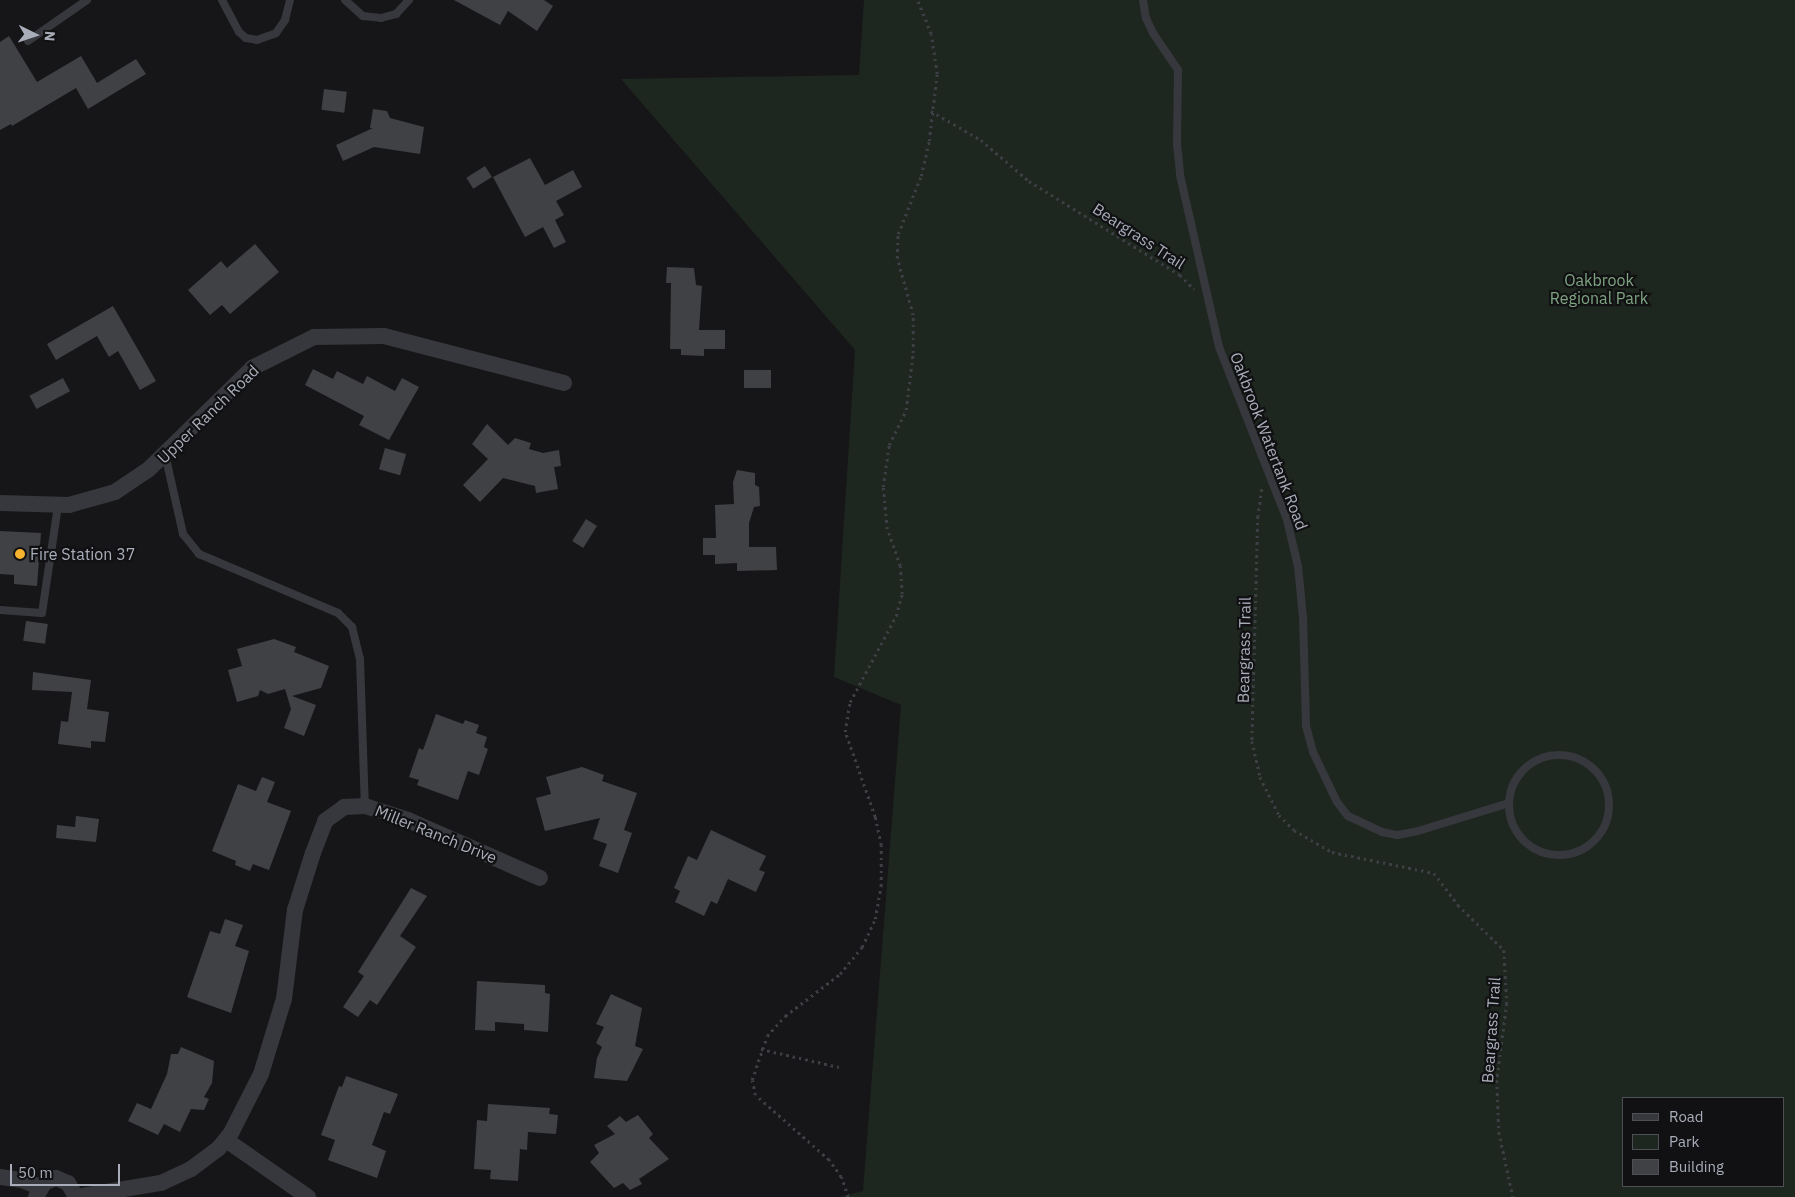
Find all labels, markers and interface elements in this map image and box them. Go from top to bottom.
north arrow [10,10,60,60]
text: N [41,30,59,42]
street label: Beargrass Trail [1089,199,1189,273]
park label: Oakbrook Regional Park [1550,270,1648,308]
street label: Oakbrook Watertank Road [1226,349,1312,533]
street label: Upper Ranch Road [153,361,263,467]
place label: Fire Station 37 [30,544,135,564]
marker: Fire Station 37 [14,548,26,560]
street label: Beargrass Trail [1233,597,1255,703]
street label: Miller Ranch Drive [372,801,500,867]
street label: Beargrass Trail [1478,976,1504,1084]
legend [1622,1097,1785,1187]
text: Road [1669,1107,1704,1126]
text: Park [1669,1132,1699,1151]
scale bar [12,1154,122,1186]
text: Building [1669,1157,1724,1176]
text: 50 m [18,1163,53,1182]

